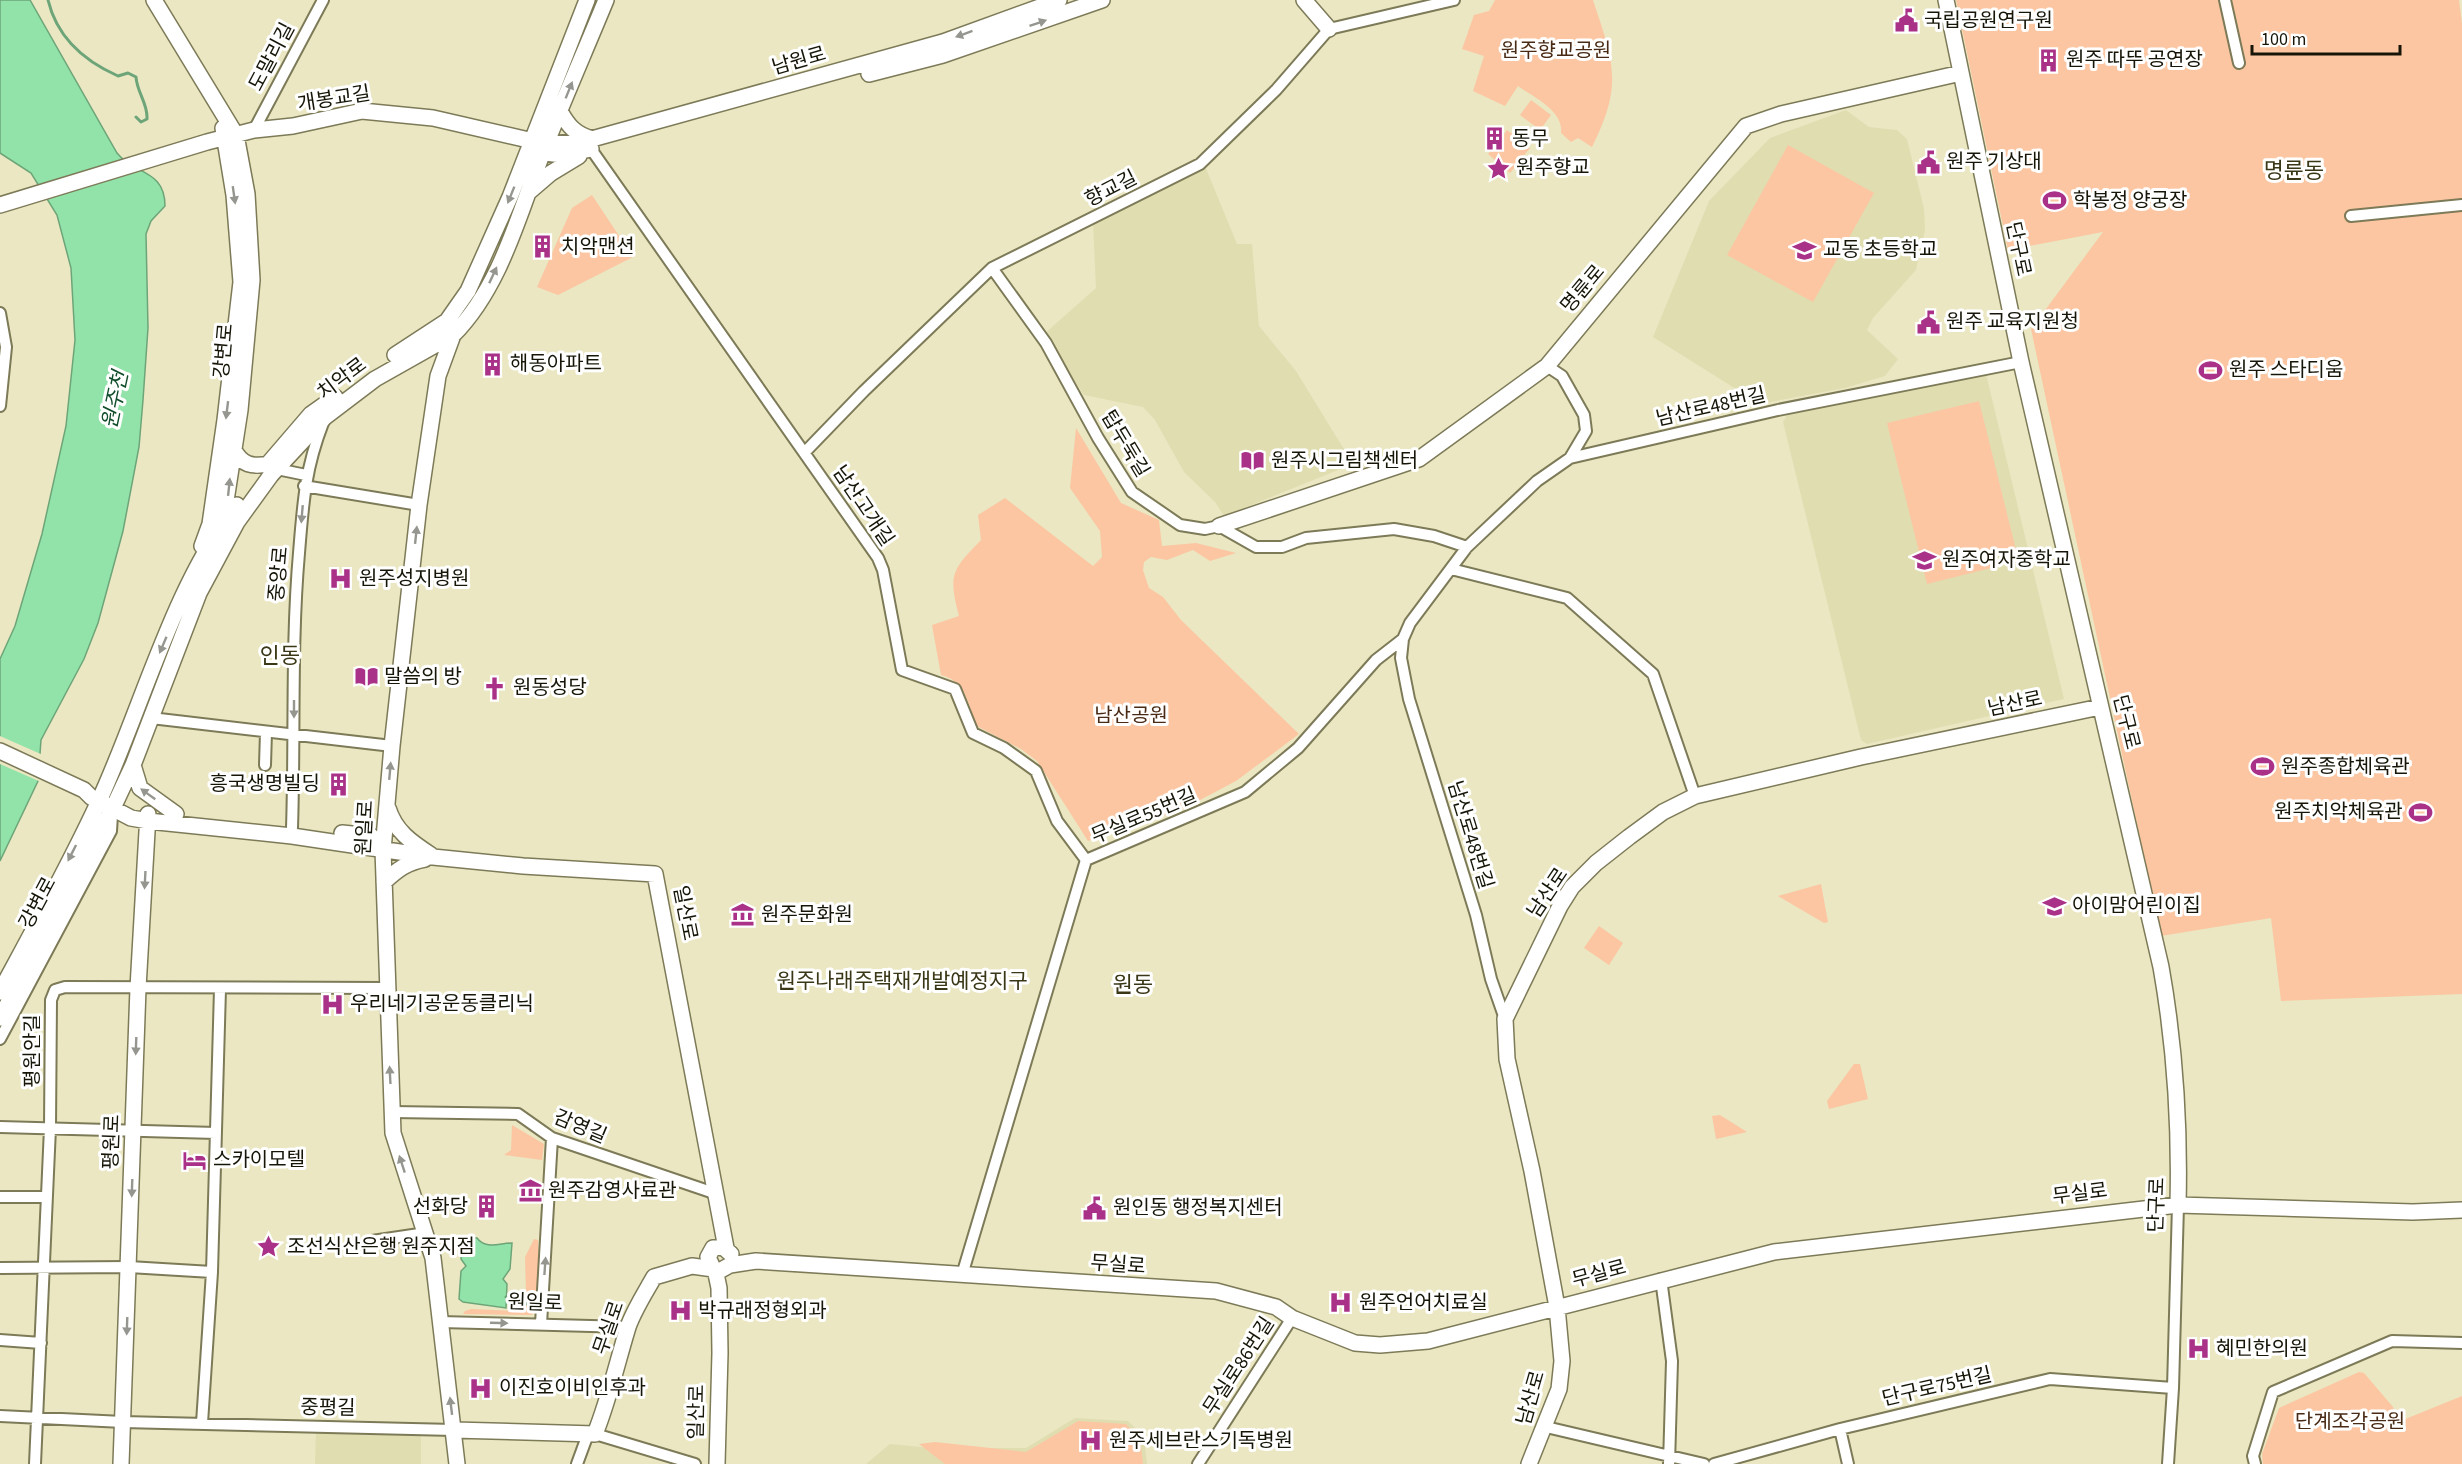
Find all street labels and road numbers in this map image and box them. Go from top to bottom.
street label: 도말리길 [242,18,302,96]
street label: 남원로 [769,40,829,82]
street label: 개봉교길 [295,79,373,119]
street label: 향교길 [1080,164,1142,214]
street label: 단구로 [1999,219,2037,279]
street label: 명륜로 [1555,259,1611,319]
street label: 강변로 [208,322,240,380]
street label: 치악로 [312,351,372,407]
street label: 남산로48번길 [1653,381,1769,433]
street label: 탑두둑길 [1094,405,1156,483]
street label: 남산고개길 [826,460,900,552]
street label: 중앙로 [263,545,295,603]
street label: 남산로 [1985,685,2045,723]
street label: 단구로 [2106,692,2146,752]
street label: 남산로48번길 [1440,777,1500,893]
street label: 무실로55번길 [1087,781,1201,851]
street label: 원일로 [350,800,380,856]
street label: 남산로 [1521,862,1575,924]
street label: 강변로 [13,872,63,934]
street label: 일산로 [666,883,704,943]
street label: 평원안길 [19,1014,47,1088]
street label: 감영길 [549,1103,611,1151]
street label: 평원로 [97,1114,127,1170]
street label: 무실로 [2051,1177,2109,1211]
street label: 단구로 [2142,1177,2172,1233]
street label: 무실로 [1089,1249,1147,1281]
street label: 무실로 [1569,1253,1629,1295]
street label: 원일로 [507,1288,563,1318]
street label: 무실로 [587,1297,631,1359]
street label: 무실로86번길 [1197,1311,1281,1421]
street label: 단구로75번길 [1879,1361,1995,1413]
street label: 남산로 [1510,1368,1552,1428]
street label: 일산로 [683,1384,711,1440]
street label: 중평길 [300,1394,356,1422]

